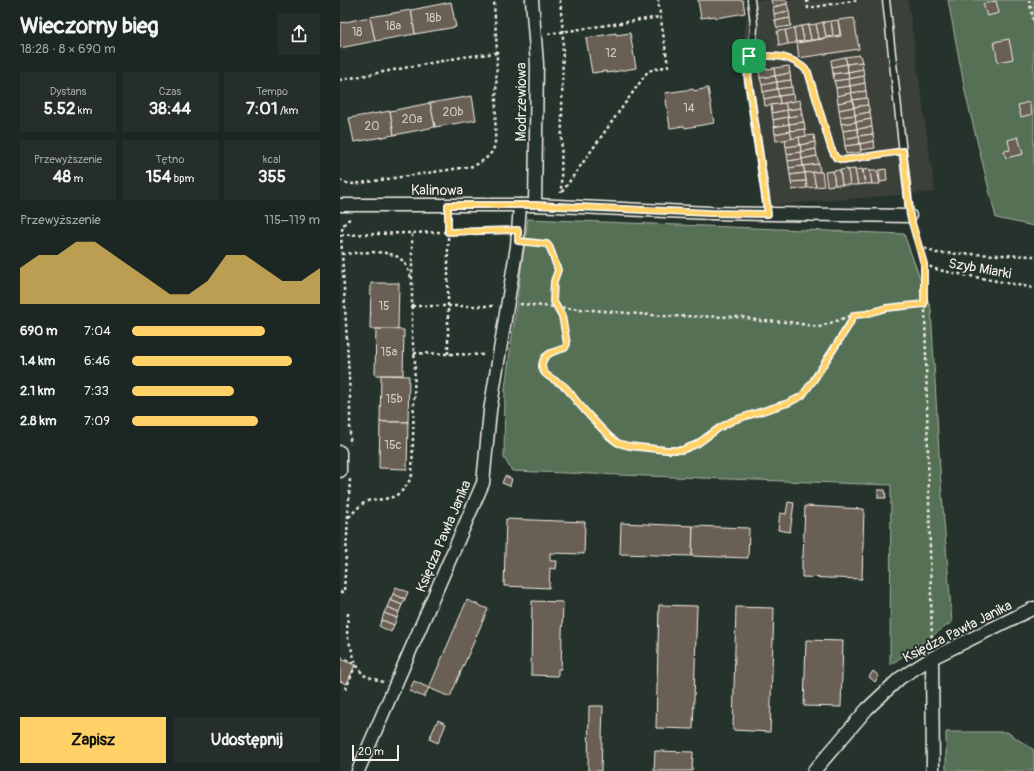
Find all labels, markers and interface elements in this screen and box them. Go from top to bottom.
house number: 18b [425,11,441,26]
text: Wieczorny bieg [20,12,159,40]
button: share [278,13,320,55]
house number: 18a [385,19,402,34]
house number: 18 [352,25,362,40]
pin [732,39,766,73]
text: 18:28 · 8 × 690 m [20,41,116,57]
icon: arrive [738,45,760,67]
house number: 12 [605,46,617,61]
street label: Modrzewiowa [513,63,530,141]
text: Dystans [50,85,86,98]
text: Czas [159,85,181,98]
text: Tempo [256,85,288,98]
text: 5.52 [44,98,75,119]
text: 38:44 [149,98,191,119]
text: 7:01 [246,98,278,119]
house number: 14 [683,101,695,116]
text: km [75,104,92,117]
text: /km [278,104,298,117]
house number: 20b [443,105,464,120]
house number: 20a [402,112,423,127]
house number: 20 [365,119,379,134]
text: Przewyższenie [34,153,102,166]
text: Tętno [156,153,184,166]
text: kcal [263,153,281,166]
text: 48 [53,166,71,187]
text: 154 [146,166,171,187]
text: 355 [258,166,286,187]
text: m [71,172,83,185]
text: bpm [171,172,194,185]
street label: Kalinowa [411,182,463,199]
text: Przewyższenie [20,212,101,228]
text: 115–119 m [264,212,320,228]
street label: Szyb Miarki [947,255,1013,282]
house number: 15 [378,299,390,314]
text: 690 m [20,323,58,339]
text: 7:04 [84,323,111,339]
house number: 15a [381,345,398,360]
text: 1.4 km [20,353,55,369]
text: 6:46 [84,353,110,369]
text: 2.1 km [20,383,55,399]
text: 7:33 [84,383,109,399]
house number: 15b [385,392,403,407]
text: 2.8 km [20,413,56,429]
text: 7:09 [84,413,110,429]
house number: 15c [384,438,402,453]
street label: Księdza Pawła Janika [412,478,475,595]
street label: Księdza Pawła Janika [900,597,1015,666]
button: Zapisz [20,717,166,763]
button: Udostępnij [174,717,320,763]
scale bar [352,743,399,762]
text: 20 m [358,745,384,758]

